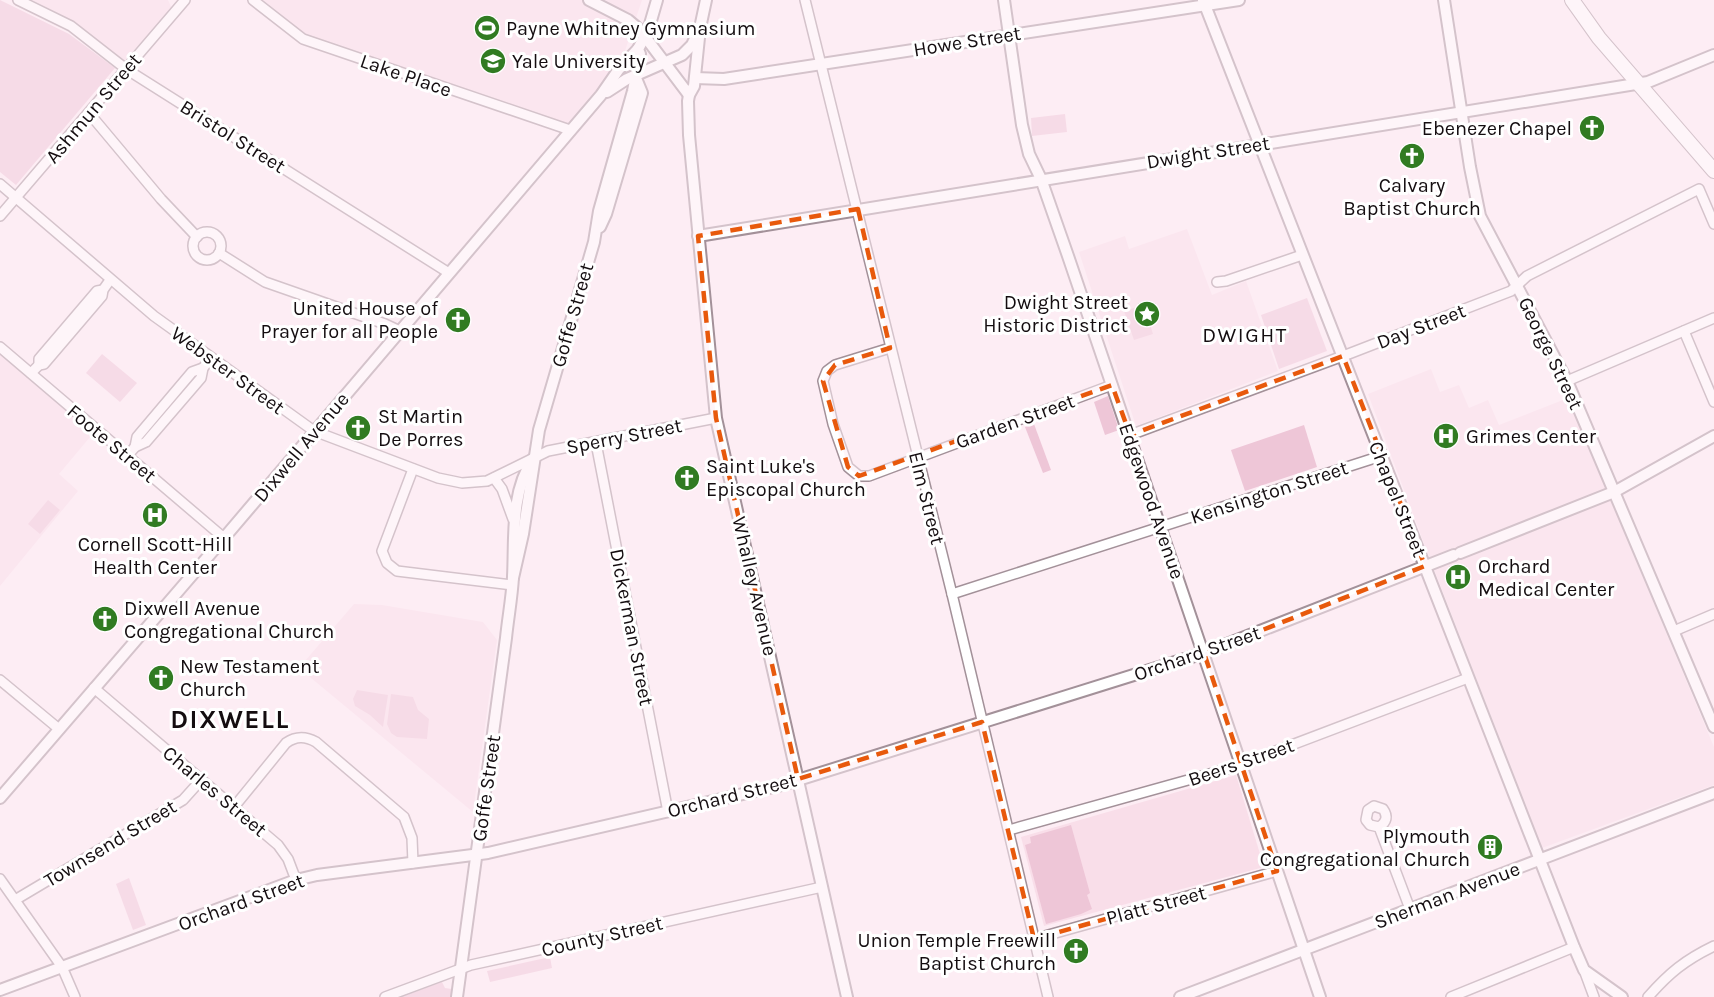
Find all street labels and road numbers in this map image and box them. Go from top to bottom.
street label: Howe Street [912,22,1023,61]
street label: Ashmun Street [41,48,146,168]
street label: Lake Place [357,49,454,102]
street label: Bristol Street [176,95,290,178]
street label: Dwight Street [1145,131,1272,174]
street label: Goffe Street [547,260,598,370]
street label: George Street [1513,293,1588,414]
street label: Day Street [1374,299,1469,354]
street label: Webster Street [167,322,289,420]
street label: Dixwell Avenue [249,388,354,507]
street label: Garden Street [953,389,1078,454]
street label: Foote Street [62,399,161,488]
street label: Sperry Street [564,414,684,459]
street label: Edgewood Avenue [1114,420,1189,582]
street label: Chapel Street [1364,438,1431,561]
street label: Elm Street [904,449,949,548]
street label: Kensington Street [1187,456,1351,529]
street label: Whalley Avenue [727,514,782,658]
street label: Dickerman Street [605,547,658,708]
street label: Orchard Street [1131,621,1264,686]
street label: Goffe Street [468,733,505,843]
street label: Beers Street [1185,733,1298,791]
street label: Charles Street [158,741,272,842]
street label: Orchard Street [665,768,800,823]
street label: Townsend Street [40,795,181,892]
street label: Sherman Avenue [1371,857,1523,934]
street label: Orchard Street [175,869,308,936]
street label: Platt Street [1104,881,1209,930]
street label: County Street [539,911,666,962]

